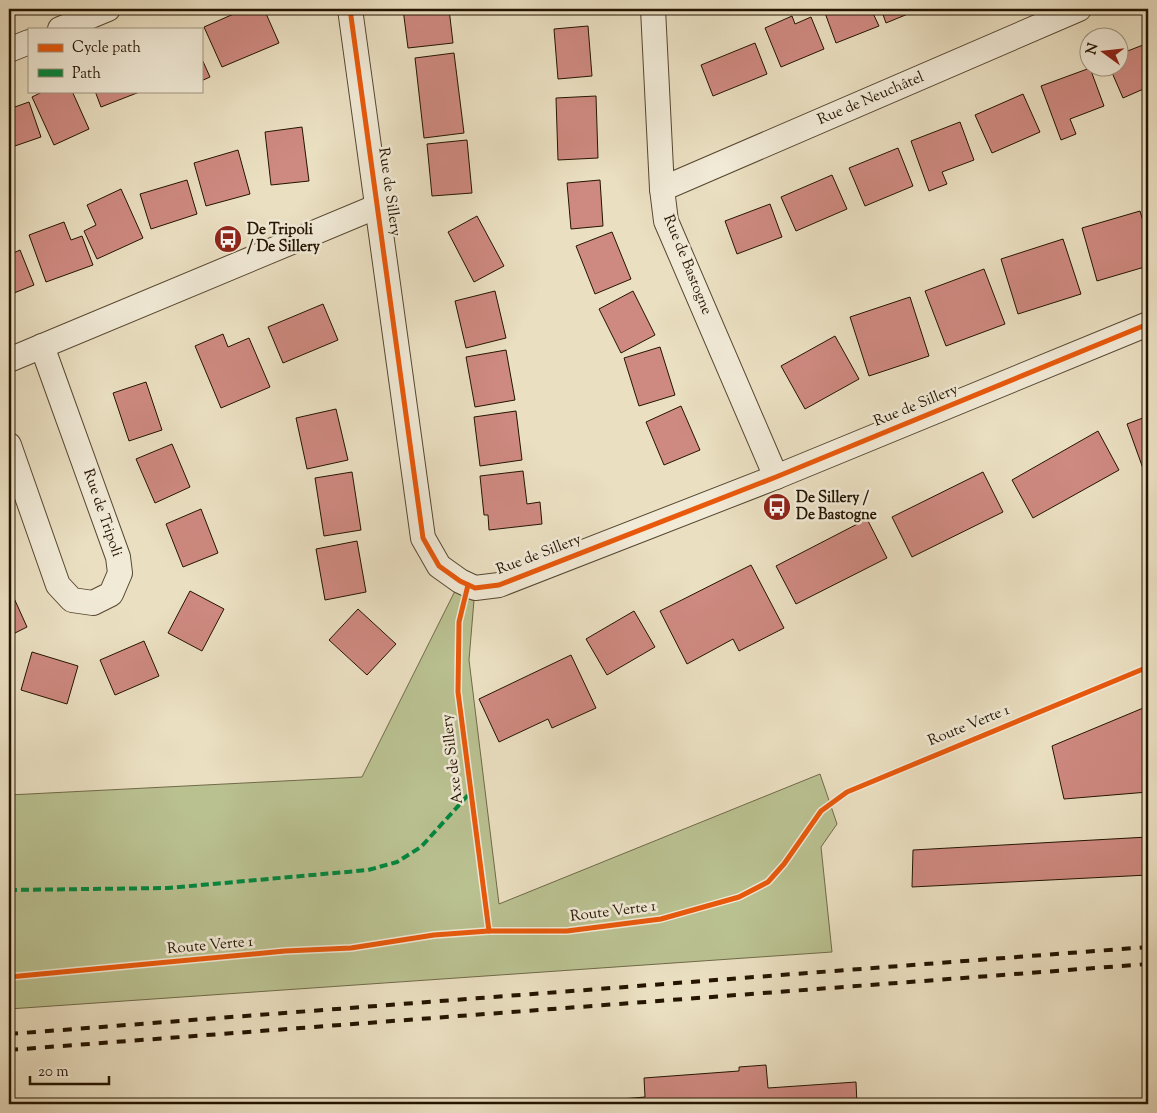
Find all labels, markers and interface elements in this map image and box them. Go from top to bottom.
legend [28,28,202,92]
north arrow [1080,28,1130,78]
text: Cycle path [72,38,141,59]
text: N [1082,41,1104,57]
text: Path [72,64,101,85]
street label: Rue de Neuchâtel [815,67,927,131]
street label: Rue de Sillery [372,146,406,238]
street label: Rue de Bastogne [657,212,717,318]
place label: De Tripoli / De Sillery [247,220,321,258]
bus stop icon: De Tripoli / De Sillery [213,224,243,254]
street label: Rue de Sillery [871,379,962,432]
street label: Rue de Tripoli [77,466,127,560]
place label: De Sillery / De Bastogne [796,488,877,526]
bus stop icon: De Sillery / De Bastogne [762,492,792,522]
street label: Rue de Sillery [494,529,585,581]
street label: Route Verte 1 [925,700,1013,752]
street label: Axe de Sillery [437,712,469,805]
street label: Route Verte 1 [569,896,657,928]
street label: Route Verte 1 [166,932,254,960]
scale bar [30,1053,109,1085]
text: 20 m [38,1062,69,1083]

